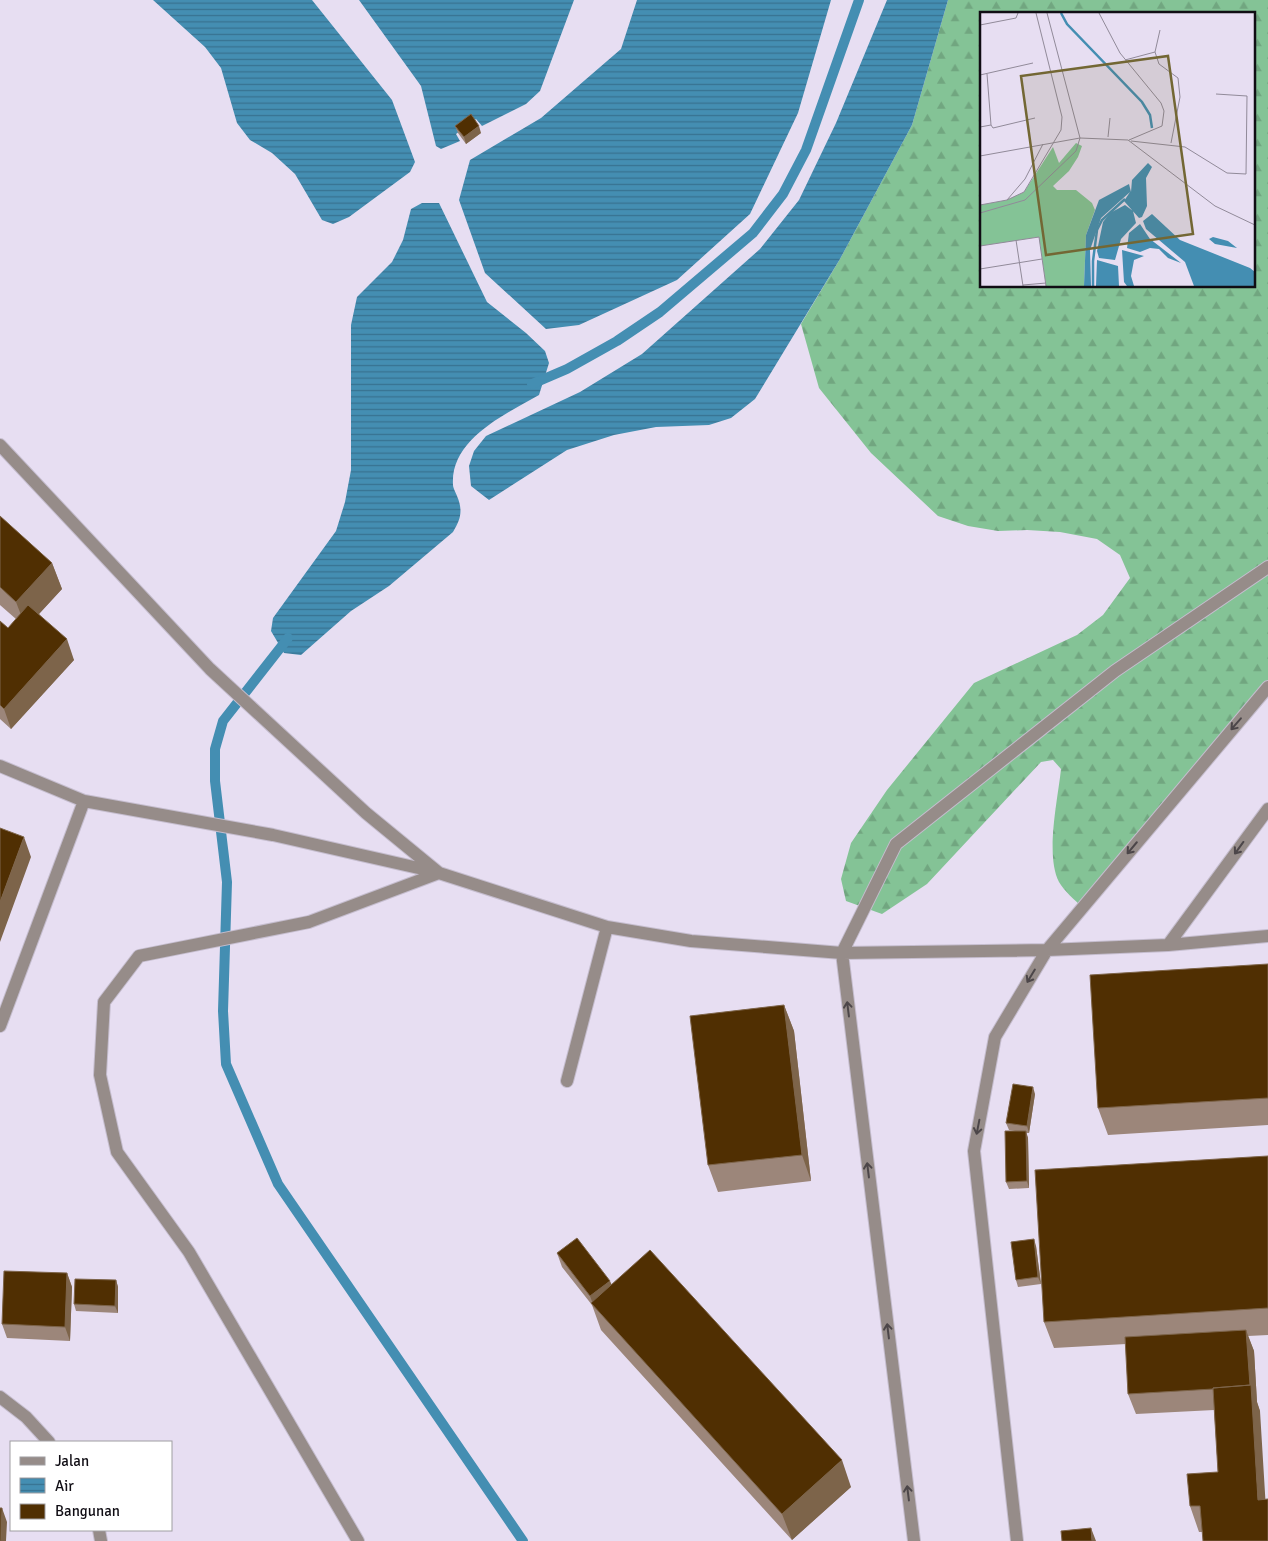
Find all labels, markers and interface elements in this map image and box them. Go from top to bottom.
inset map [980,12,1256,288]
one-way arrow [1230,717,1242,730]
one-way arrow [1234,841,1245,854]
one-way arrow [1126,842,1137,855]
one-way arrow [1026,968,1036,982]
one-way arrow [843,1001,853,1017]
one-way arrow [973,1118,983,1134]
one-way arrow [863,1162,873,1178]
one-way arrow [883,1324,893,1340]
legend [10,1441,172,1531]
text: Jalan [55,1452,89,1470]
text: Air [55,1477,74,1495]
one-way arrow [903,1485,913,1501]
text: Bangunan [55,1502,120,1520]

